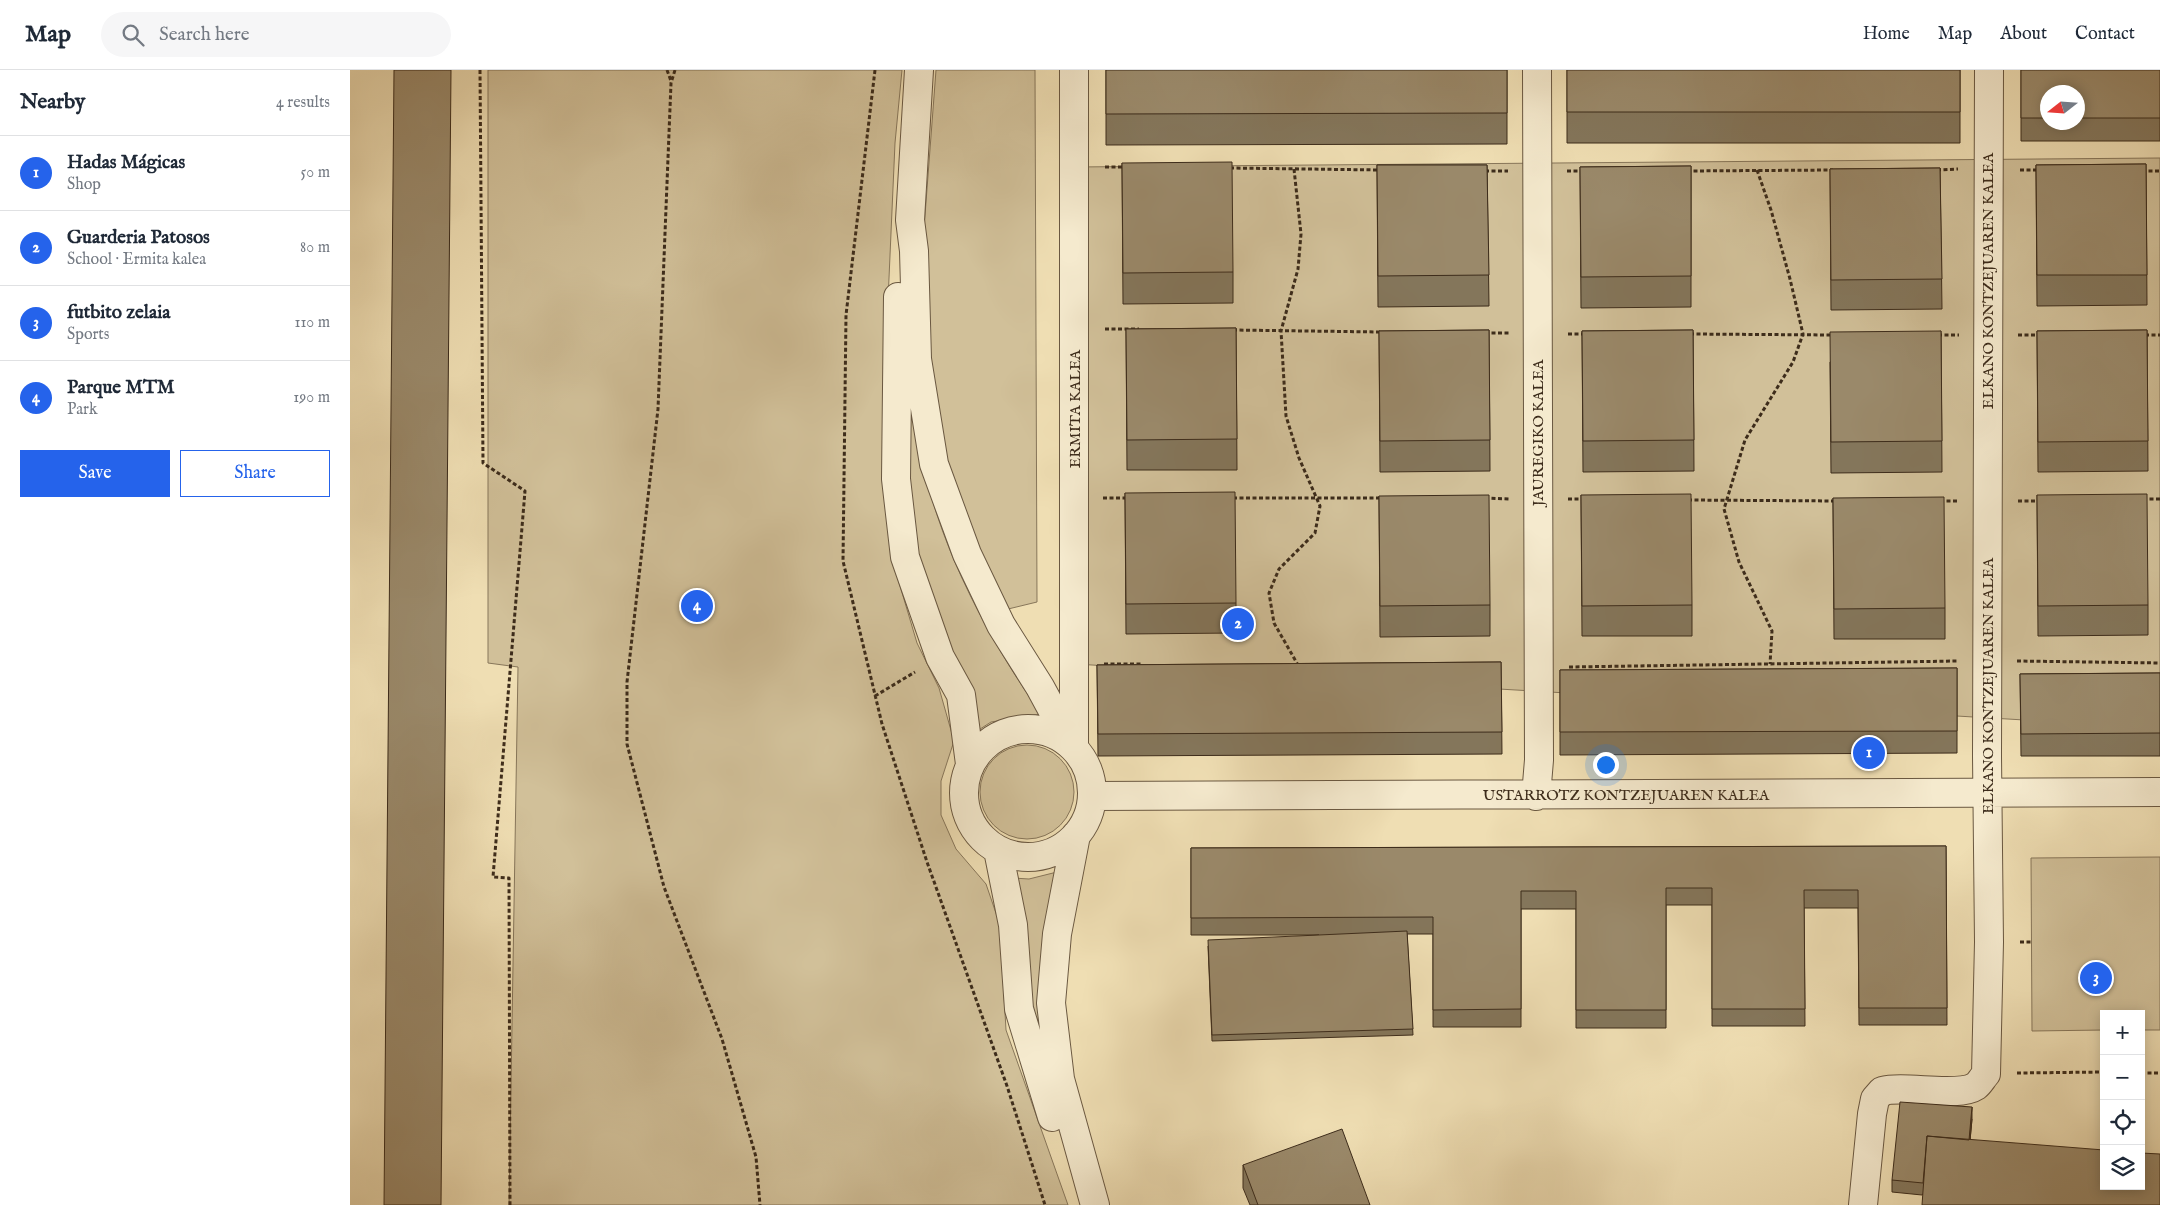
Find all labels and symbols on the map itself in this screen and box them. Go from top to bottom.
north arrow [2040,85,2085,130]
street label: ELKANO KONTZEJUAREN KALEA [1979,152,1998,409]
street label: ERMITA KALEA [1066,349,1085,468]
street label: JAUREGIKO KALEA [1529,359,1548,508]
street label: ELKANO KONTZEJUAREN KALEA [1979,557,1998,814]
pin: 4 [681,587,713,625]
pin: 2 [1222,605,1254,643]
pin: 1 [1853,734,1885,772]
your location [1593,752,1619,778]
street label: USTARROTZ KONTZEJUAREN KALEA [1483,786,1770,805]
pin: 3 [2080,959,2112,997]

